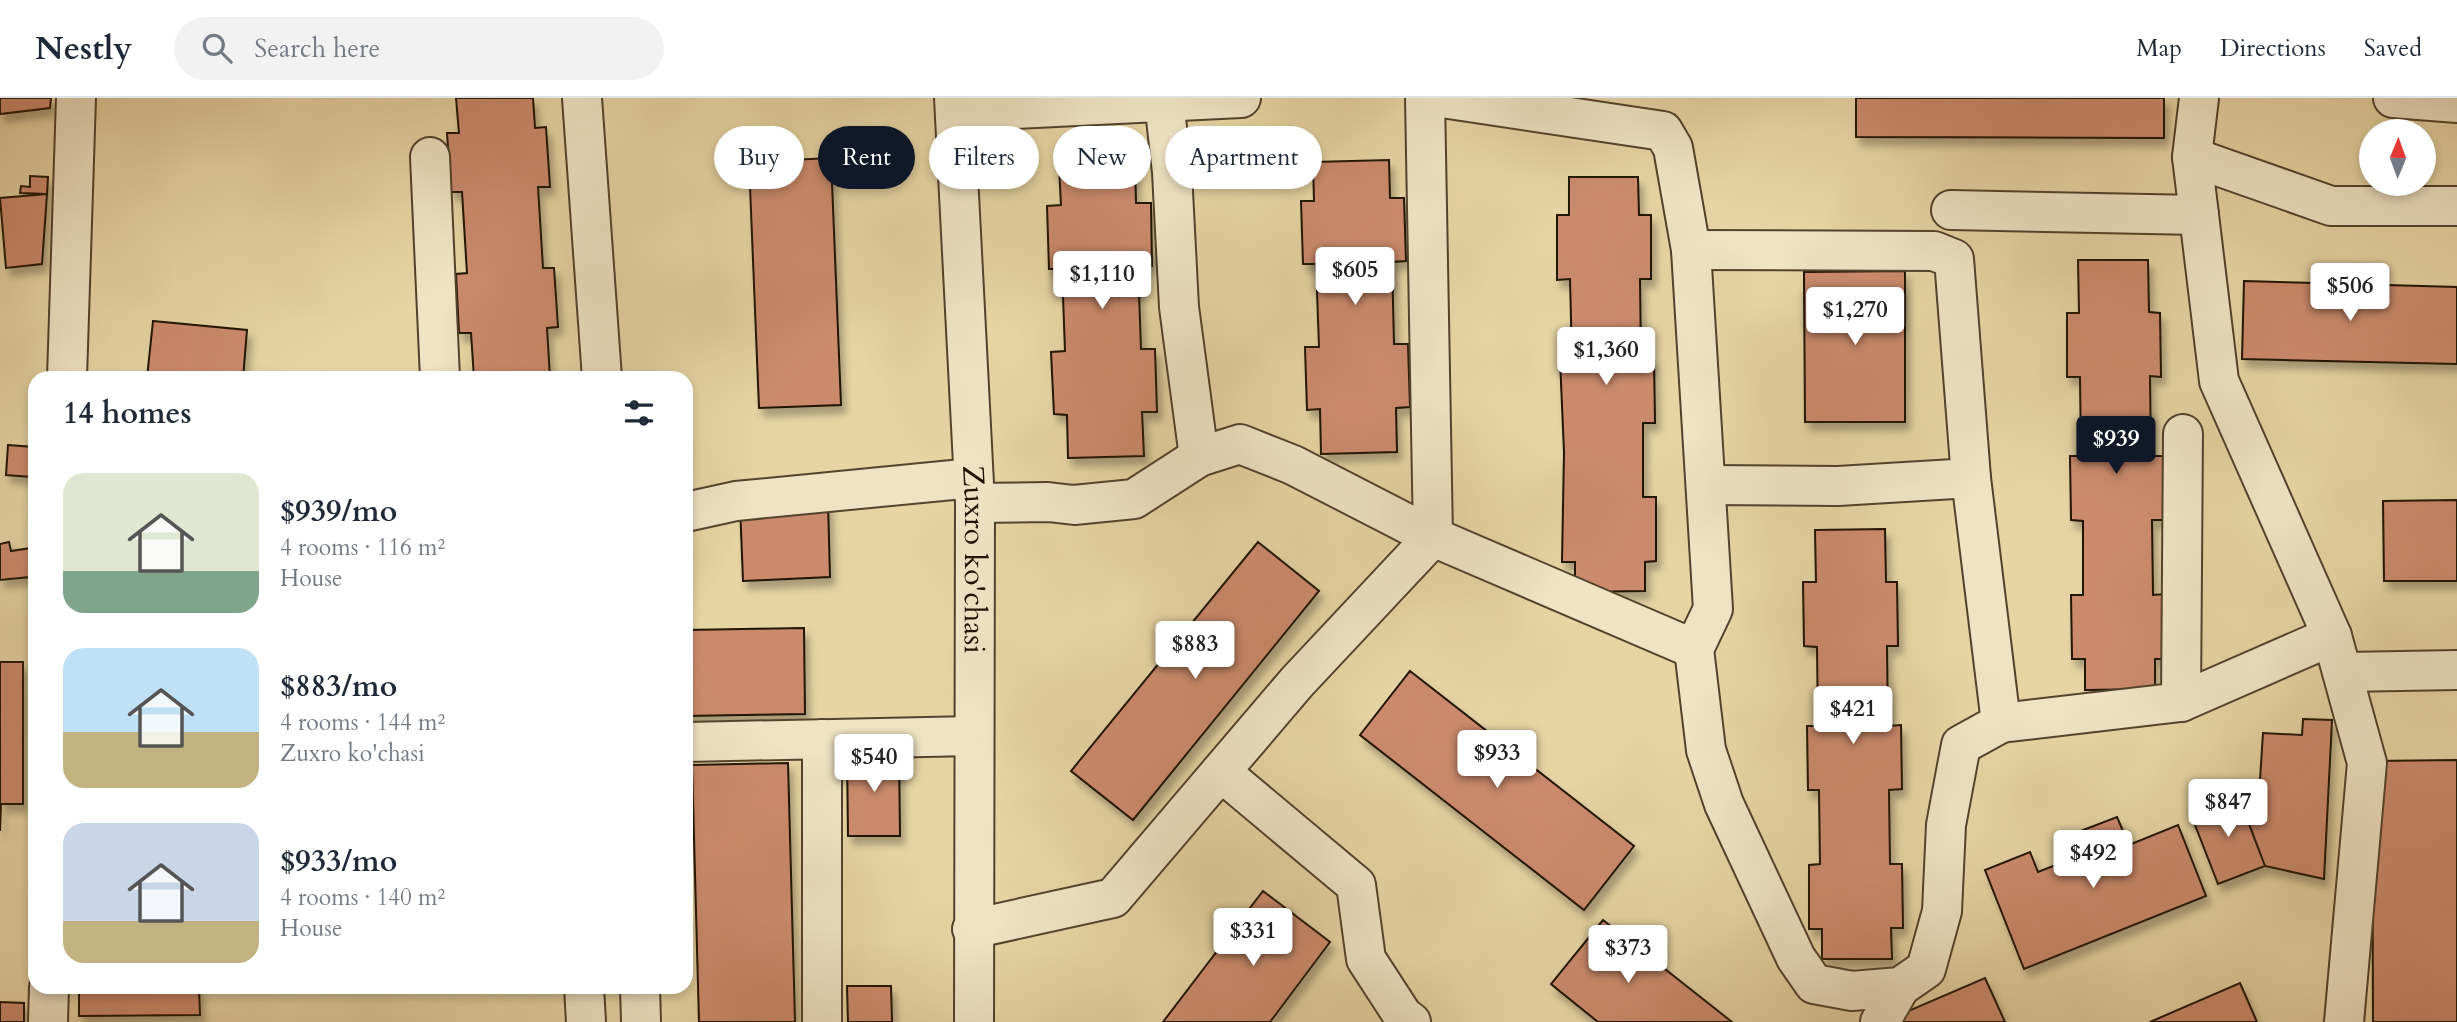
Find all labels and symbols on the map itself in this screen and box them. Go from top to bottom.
north arrow [2359,119,2436,196]
pin: $605 [1314,248,1396,307]
pin: $1,110 [1045,252,1159,311]
pin: $506 [2309,264,2391,323]
pin: $1,270 [1798,288,1912,347]
pin: $1,360 [1549,328,1663,387]
pin: $939 [2075,416,2157,476]
street label: Zuxro ko'chasi [953,464,996,654]
pin: $883 [1154,622,1236,681]
pin: $421 [1812,686,1894,746]
pin: $933 [1456,730,1538,790]
pin: $540 [833,734,915,794]
pin: $847 [2187,780,2269,839]
pin: $492 [2052,830,2134,890]
pin: $331 [1212,908,1294,968]
pin: $373 [1587,926,1669,985]

